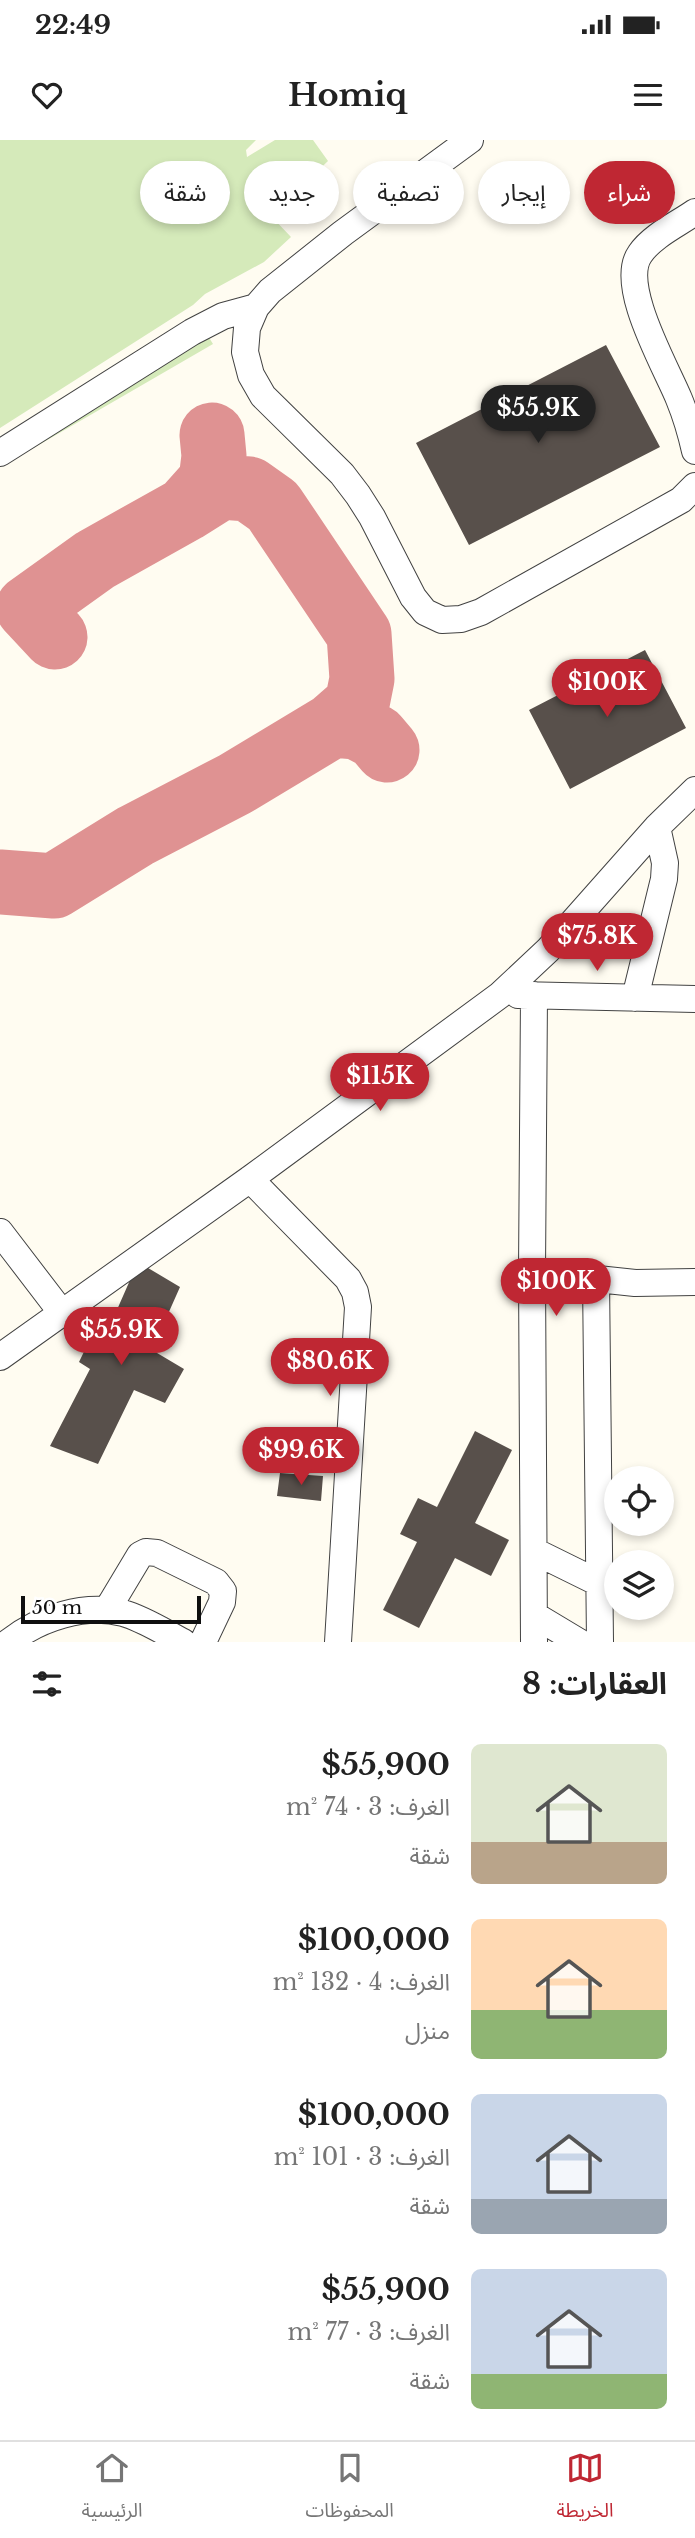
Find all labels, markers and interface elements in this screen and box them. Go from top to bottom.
text: 22:49 [35,9,111,41]
text: Homiq [288,75,407,115]
icon: heart [28,76,66,114]
icon: menu [629,76,667,114]
chip: شقة [140,161,230,224]
chip: جديد [244,161,339,224]
chip: تصفية [353,161,464,224]
chip: إيجار [478,161,570,224]
chip: شراء [584,161,675,224]
pin: $55.9K [481,386,595,445]
text: $55.9K [497,394,579,422]
pin: $100K [558,660,656,719]
text: $100K [568,668,646,696]
pin: $75.8K [540,914,654,973]
text: $75.8K [557,922,637,950]
pin: $115K [331,1054,429,1113]
text: $115K [346,1062,414,1090]
pin: $100K [507,1258,605,1318]
text: $100K [517,1267,595,1295]
pin: $55.9K [64,1308,178,1367]
text: $55.9K [80,1316,162,1344]
pin: $80.6K [273,1338,387,1398]
text: $80.6K [287,1347,373,1375]
pin: $99.6K [244,1428,358,1487]
text: $99.6K [258,1436,344,1464]
map controls [604,1466,674,1620]
button: locate [604,1466,674,1536]
button: layers [604,1550,674,1620]
scale bar [21,1593,201,1625]
text: 50 m [32,1596,82,1619]
icon: filters [28,1665,66,1703]
text: العقارات: 8 [522,1665,667,1702]
text: $55,900 [322,1746,450,1783]
icon: home [527,1772,611,1856]
text: الغرف: 3 · 74 m² [286,1793,450,1821]
text: شقة [409,1842,450,1870]
text: $100,000 [298,1921,450,1958]
icon: home [527,1947,611,2031]
text: الغرف: 4 · 132 m² [273,1968,450,1996]
text: منزل [405,2017,450,2045]
text: $100,000 [298,2096,450,2133]
icon: home [527,2122,611,2206]
text: الغرف: 3 · 101 m² [274,2143,450,2171]
text: شقة [409,2192,450,2220]
text: $55,900 [322,2271,450,2308]
icon: home [527,2297,611,2381]
text: الغرف: 3 · 77 m² [288,2318,450,2346]
text: شقة [409,2367,450,2395]
tab: الرئيسية [81,2449,143,2531]
tab: المحفوظات [306,2449,394,2531]
tab: الخريطة [557,2449,614,2531]

